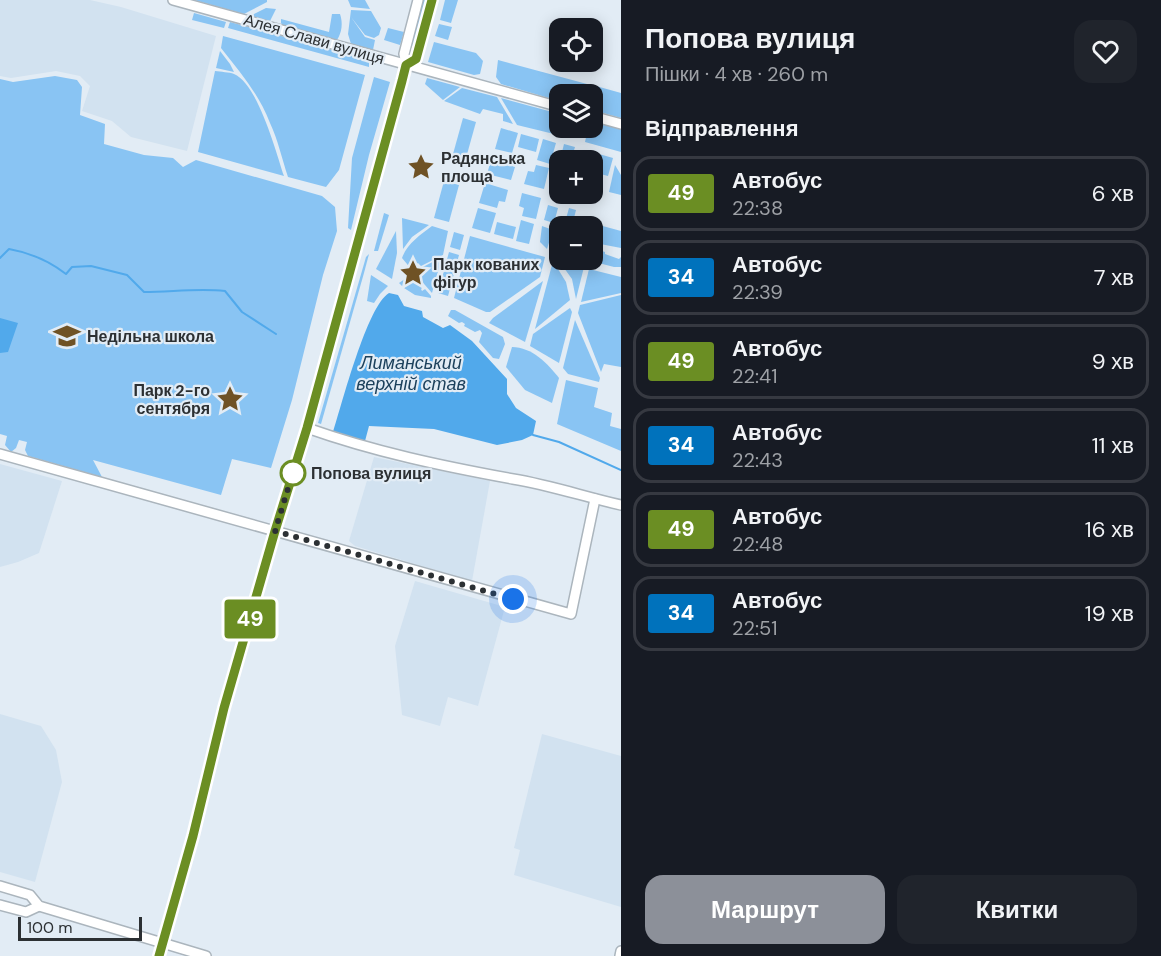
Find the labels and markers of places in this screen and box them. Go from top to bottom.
place label: Радянська площа [441,148,525,187]
place icon: Радянська площа [406,152,436,182]
place label: Парк кованих фігур [433,254,540,293]
place icon: Парк кованих фігур [398,258,428,288]
school or university icon: Недільна школа [52,321,82,351]
place label: Недільна школа [87,326,214,347]
place label: Парк 2-го сентября [133,380,210,419]
place icon: Парк 2-го сентября [215,384,245,414]
marker: Попова вулиця [280,460,306,486]
place label: Попова вулиця [311,463,431,484]

